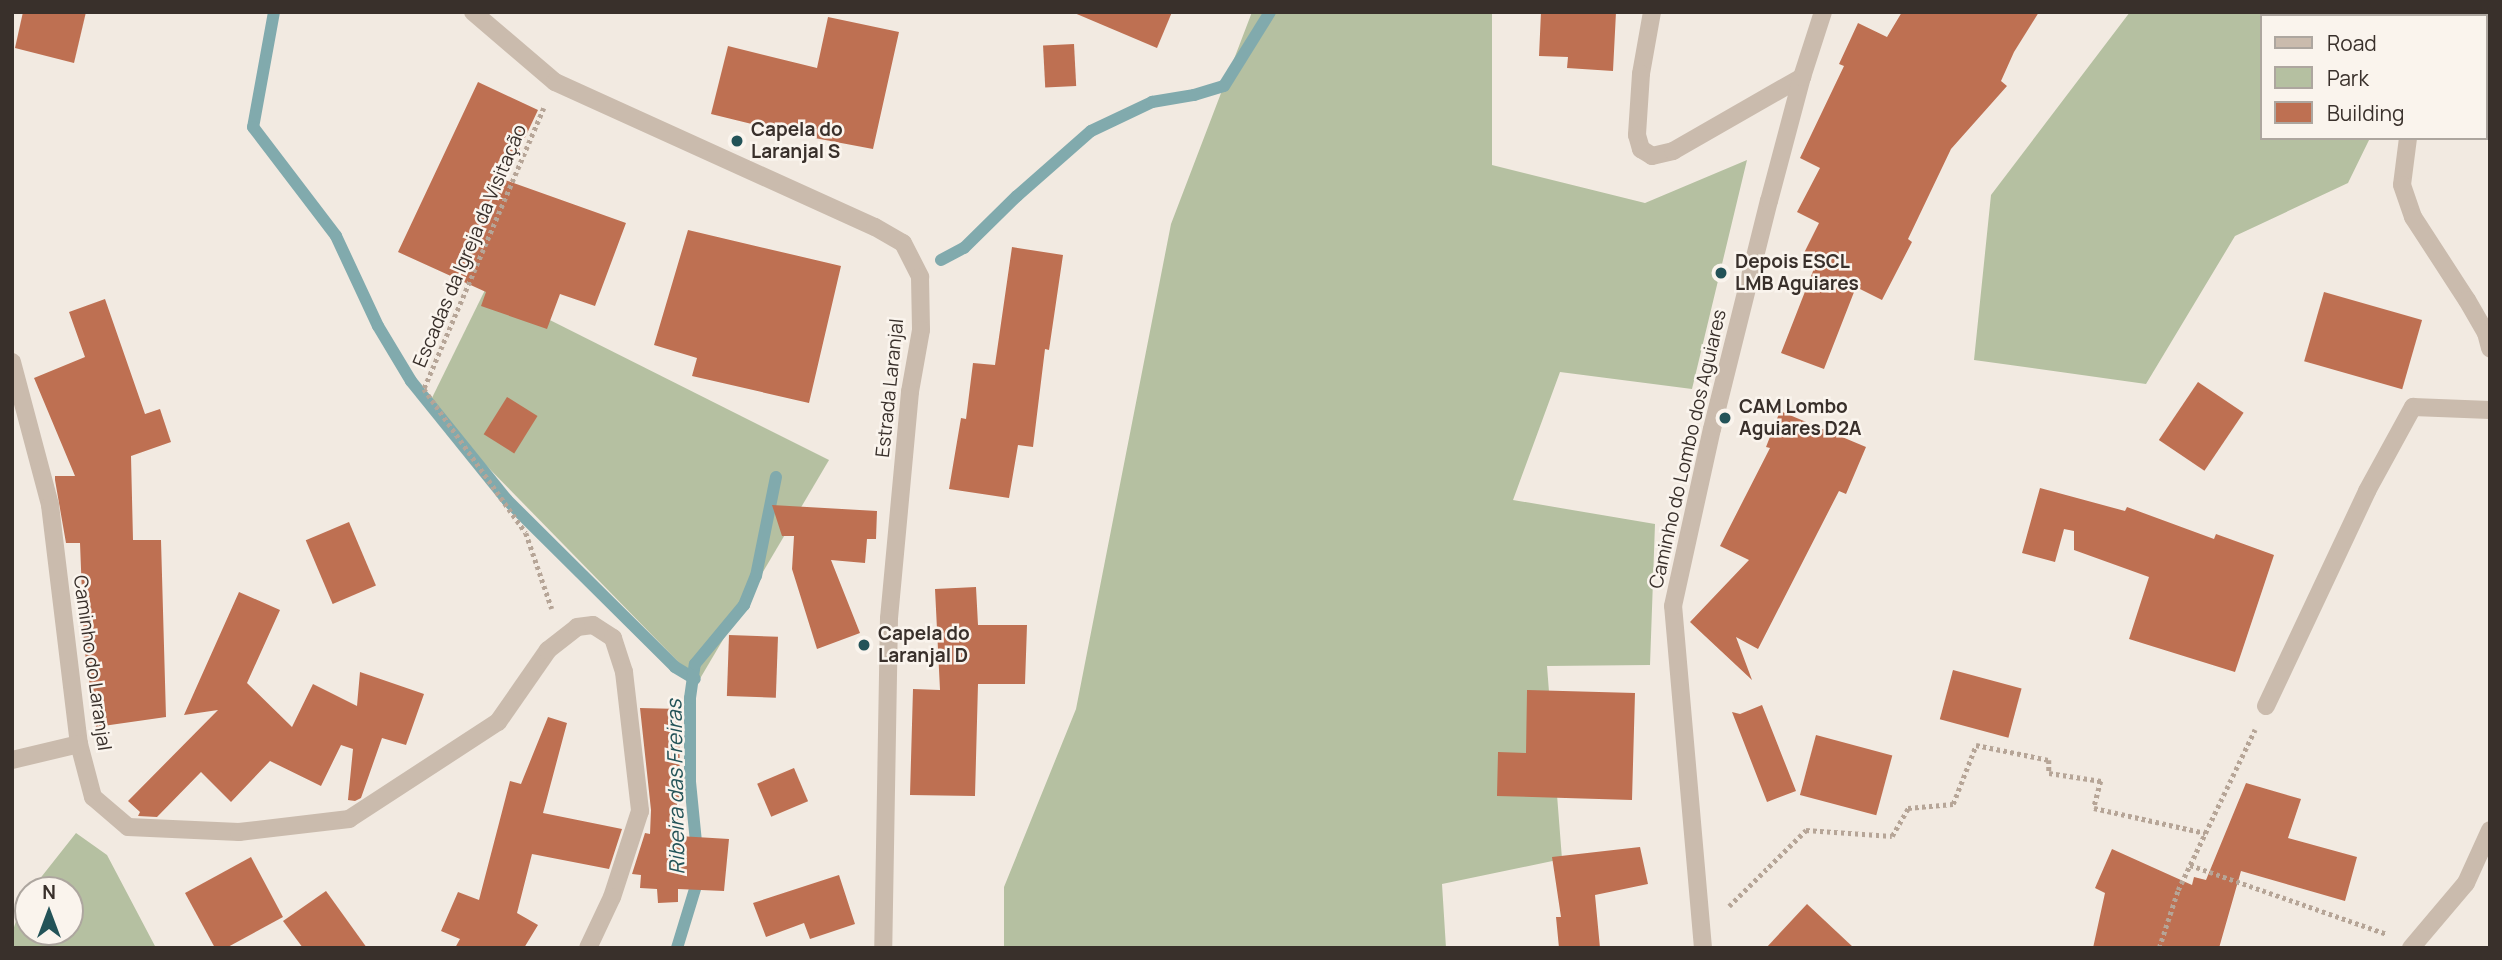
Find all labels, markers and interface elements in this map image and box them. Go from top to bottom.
legend [2260,14,2488,140]
text: Road [2327,29,2377,57]
text: Park [2327,64,2369,92]
text: Building [2327,99,2404,127]
place label: Capela do Laranjal S [751,119,843,163]
street label: Escadas da Igreja da Visitação [408,121,532,371]
marker: Capela do Laranjal S [729,133,745,149]
place label: Depois ESCL LMB Aguiares [1735,251,1859,295]
marker: Depois ESCL LMB Aguiares [1713,265,1729,281]
street label: Caminho do Lombo dos Aguiares [1645,307,1731,591]
street label: Estrada Laranjal [871,318,909,458]
place label: CAM Lombo Aguiares D2A [1739,396,1862,440]
marker: CAM Lombo Aguiares D2A [1717,410,1733,426]
street label: Caminho do Laranjal [68,574,116,752]
place label: Capela do Laranjal D [878,623,970,667]
marker: Capela do Laranjal D [856,637,872,653]
water label: Ribeira das Freiras [661,699,689,875]
north arrow [14,876,84,946]
text: N [42,879,56,905]

